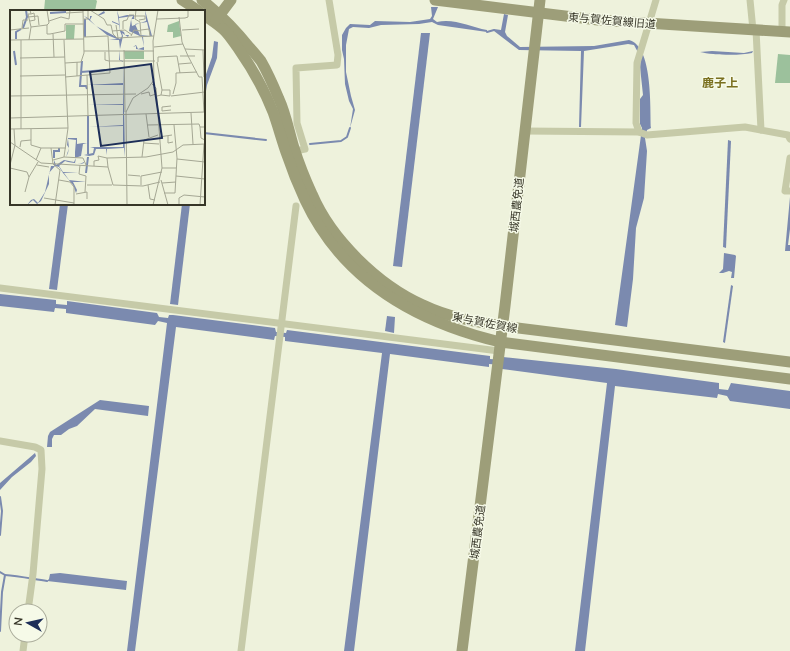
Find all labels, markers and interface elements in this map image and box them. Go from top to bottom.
inset map [10,10,205,205]
street label: 東与賀佐賀線旧道 [568,10,656,30]
district label: 鹿子上 [702,75,738,90]
street label: 城西農免道 [507,177,525,233]
street label: 東与賀佐賀線 [451,309,519,335]
street label: 城西農免道 [467,504,487,560]
north arrow [8,603,48,643]
text: N [11,616,25,627]

